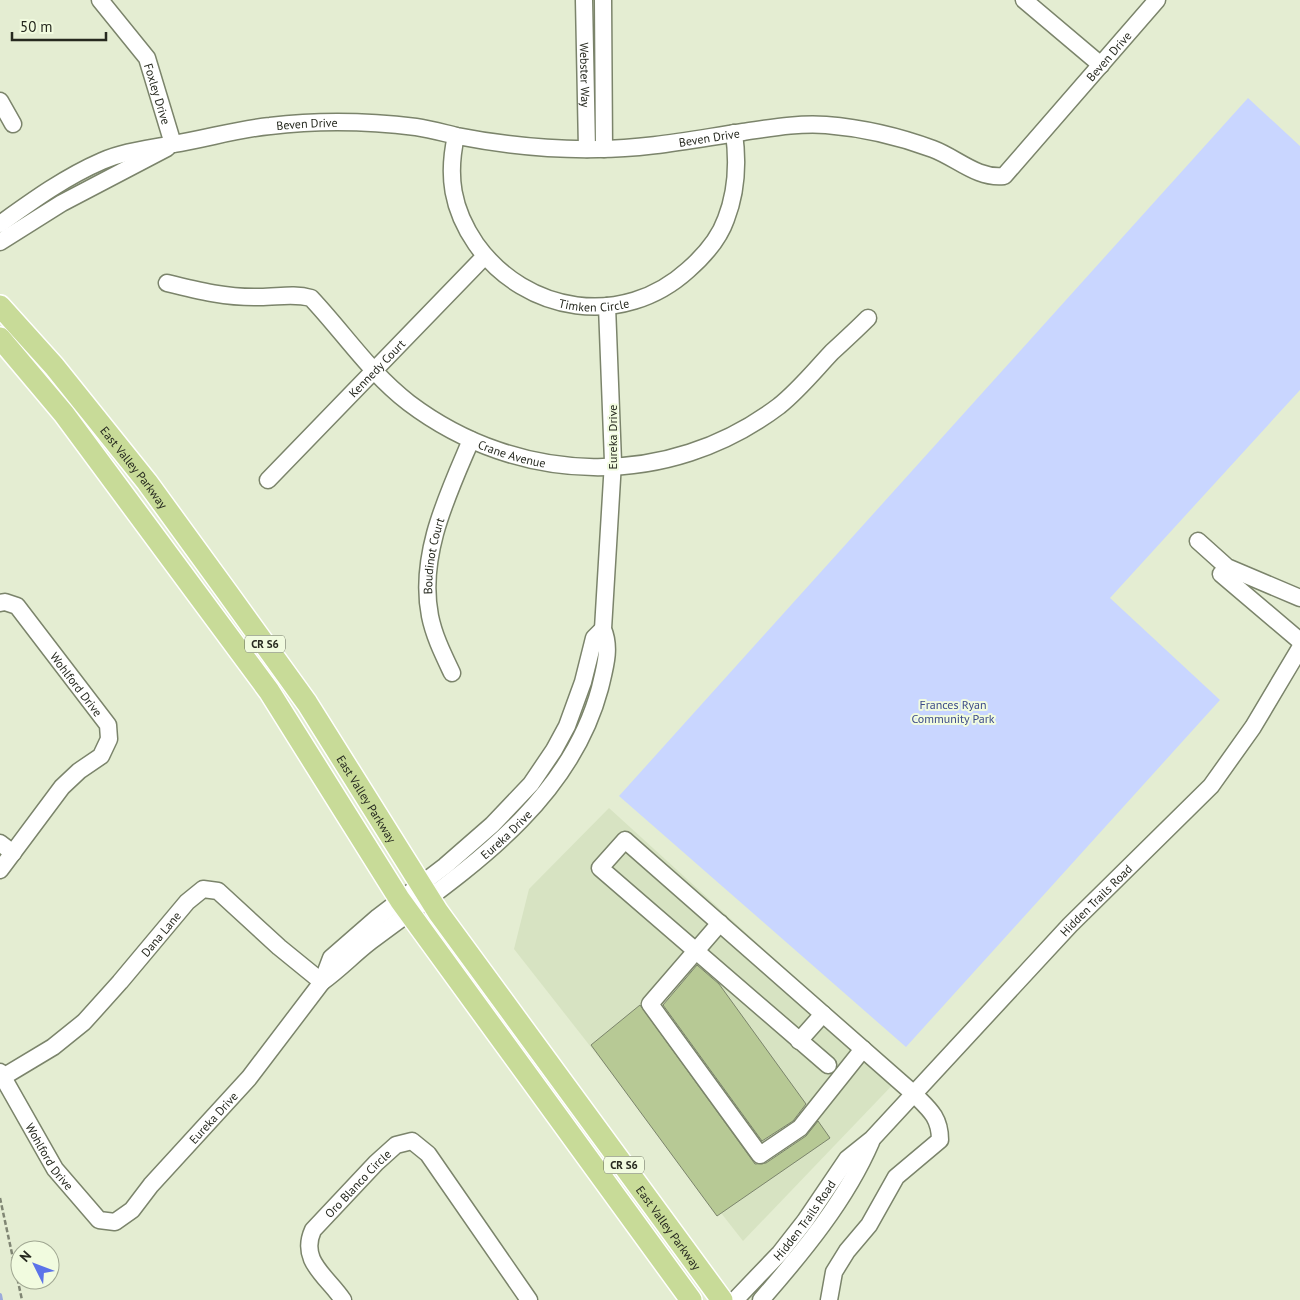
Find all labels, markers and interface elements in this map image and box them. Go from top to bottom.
scale bar [12,10,106,42]
text: 50 m [20,17,53,36]
street label: Beven Drive [1083,28,1134,84]
street label: Webster Way [577,42,594,108]
street label: Foxley Drive [141,61,174,126]
street label: Beven Drive [276,114,338,133]
street label: Beven Drive [678,125,741,149]
street label: Timken Circle [557,295,630,314]
street label: Kennedy Court [345,336,408,400]
street label: Eureka Drive [605,405,620,469]
street label: East Valley Parkway [98,423,171,512]
street label: Crane Avenue [476,436,547,470]
street label: Boudinot Court [420,516,447,594]
road number: CR S6 [245,636,285,652]
street label: Wohlford Drive [47,649,106,719]
park label: Frances Ryan Community Park [911,697,995,726]
street label: East Valley Parkway [334,752,400,845]
street label: Eureka Drive [477,806,535,862]
street label: Hidden Trails Road [1056,861,1135,939]
street label: Dana Lane [137,908,184,959]
street label: Eureka Drive [186,1088,240,1146]
street label: Wohlford Drive [23,1120,77,1193]
street label: Oro Blanco Circle [321,1146,394,1221]
road number: CR S6 [604,1156,644,1174]
street label: Hidden Trails Road [770,1177,838,1263]
street label: East Valley Parkway [633,1183,705,1273]
north arrow [10,1240,60,1290]
text: N [16,1247,35,1266]

